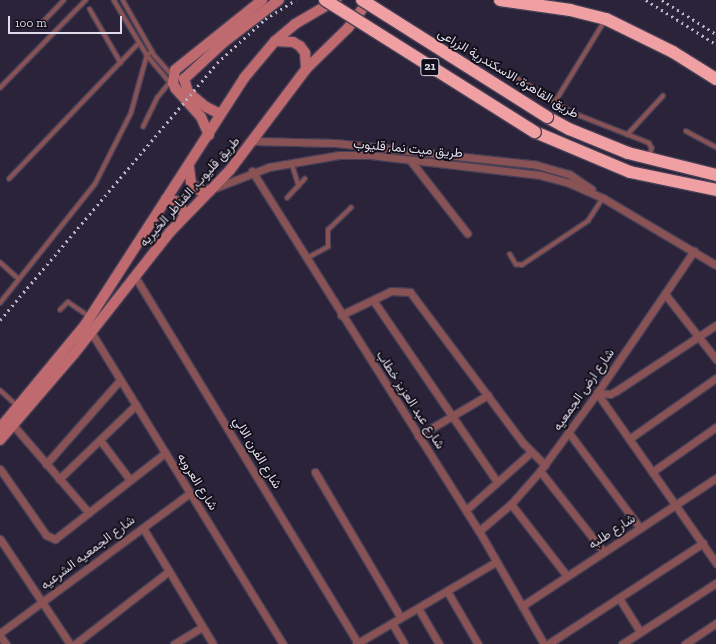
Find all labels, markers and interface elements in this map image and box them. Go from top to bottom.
scale bar [10,8,124,34]
text: 100 m [15,16,47,30]
street label: طريق القاهرة, الاسكندرية الزراعى [435,26,581,122]
road number: 21 [420,57,440,77]
street label: طريق قليوب, القناطر الخيريه [136,134,244,250]
street label: طريق ميت نما, قليوب [353,136,463,162]
street label: شارع ارض الجمعيه [550,346,618,434]
street label: شارع عبد العزيز خطاب [372,348,448,452]
street label: شارع الفرن الالي [229,414,285,492]
street label: شارع العروبه [173,451,221,513]
street label: شارع طلبه [586,511,638,553]
street label: شارع الجمعيه الشرعيه [38,512,138,594]

